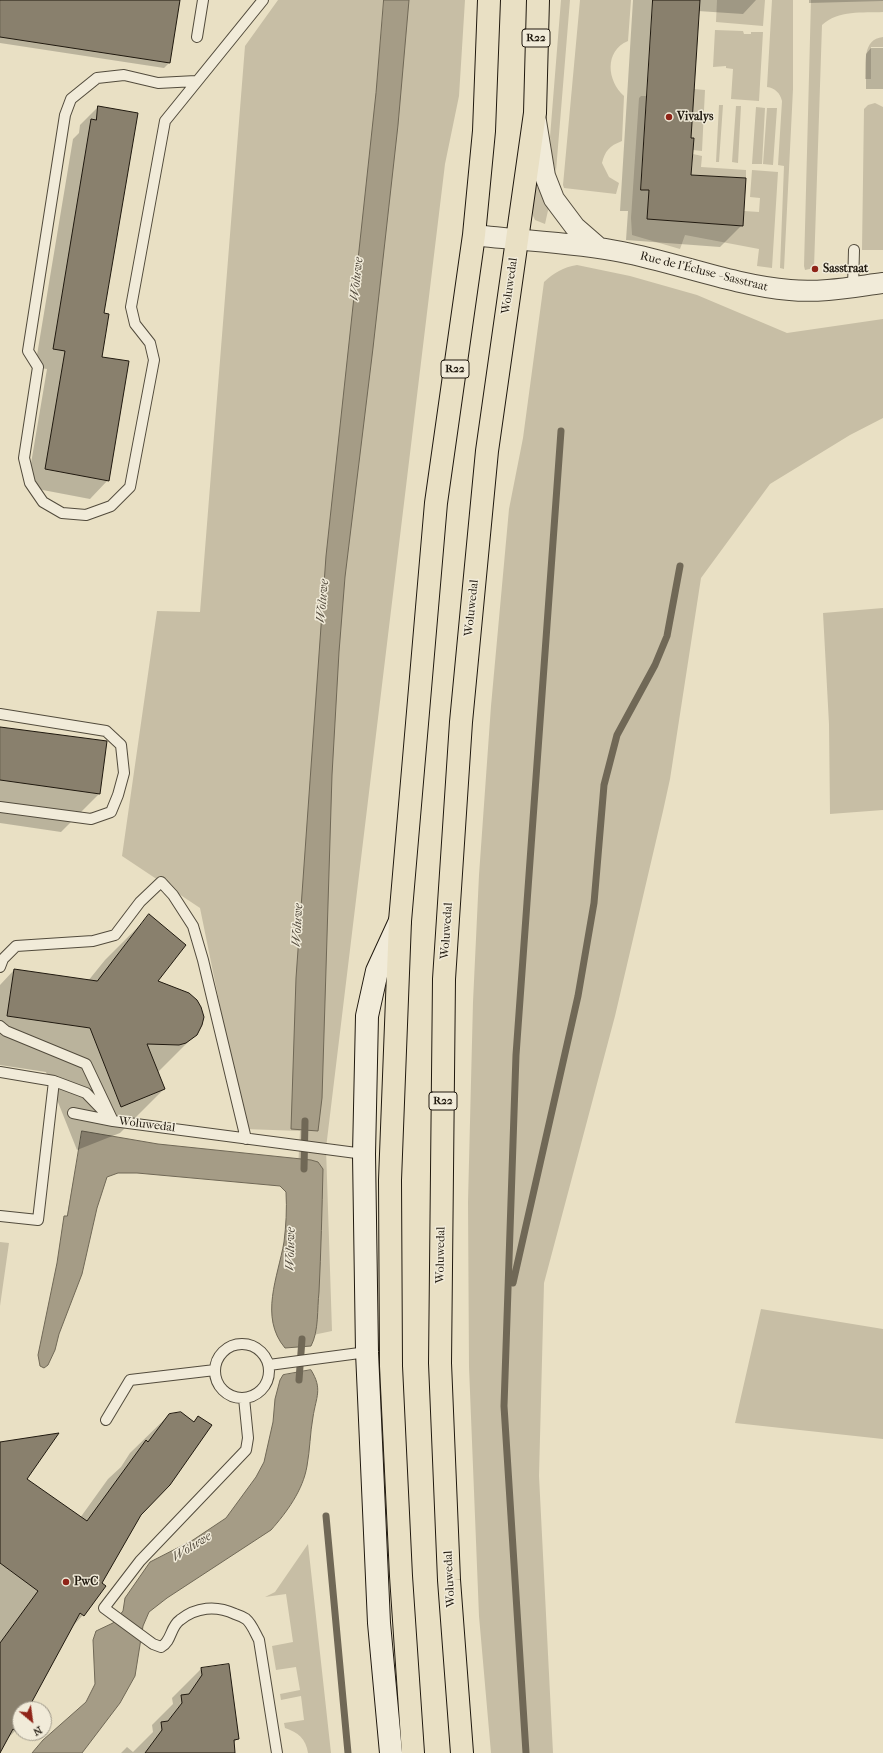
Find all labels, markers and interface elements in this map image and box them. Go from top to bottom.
road number: R22 [522,29,550,47]
place label: Vivalys [677,110,713,124]
marker: Vivalys [664,112,674,122]
street label: Rue de l'Écluse - Sasstraat [639,249,769,295]
water label: Woluwe [347,257,367,301]
street label: Woluwedal [499,257,521,315]
place label: Sasstraat [823,262,868,276]
marker: Sasstraat [810,264,820,274]
road number: R22 [441,360,469,378]
water label: Woluwe [313,579,333,623]
street label: Woluwedal [462,579,482,637]
street label: Woluwedal [438,902,456,960]
water label: Woluwe [289,903,307,947]
road number: R22 [429,1092,457,1110]
street label: Woluwedal [118,1114,176,1136]
street label: Woluwedal [433,1226,449,1284]
water label: Woluwe [283,1227,299,1271]
water label: Woluwe [169,1529,215,1565]
street label: Woluwedal [441,1550,459,1608]
place label: PwC [74,1575,98,1589]
marker: PwC [61,1577,71,1587]
north arrow [12,1701,52,1741]
text: N [31,1723,44,1739]

